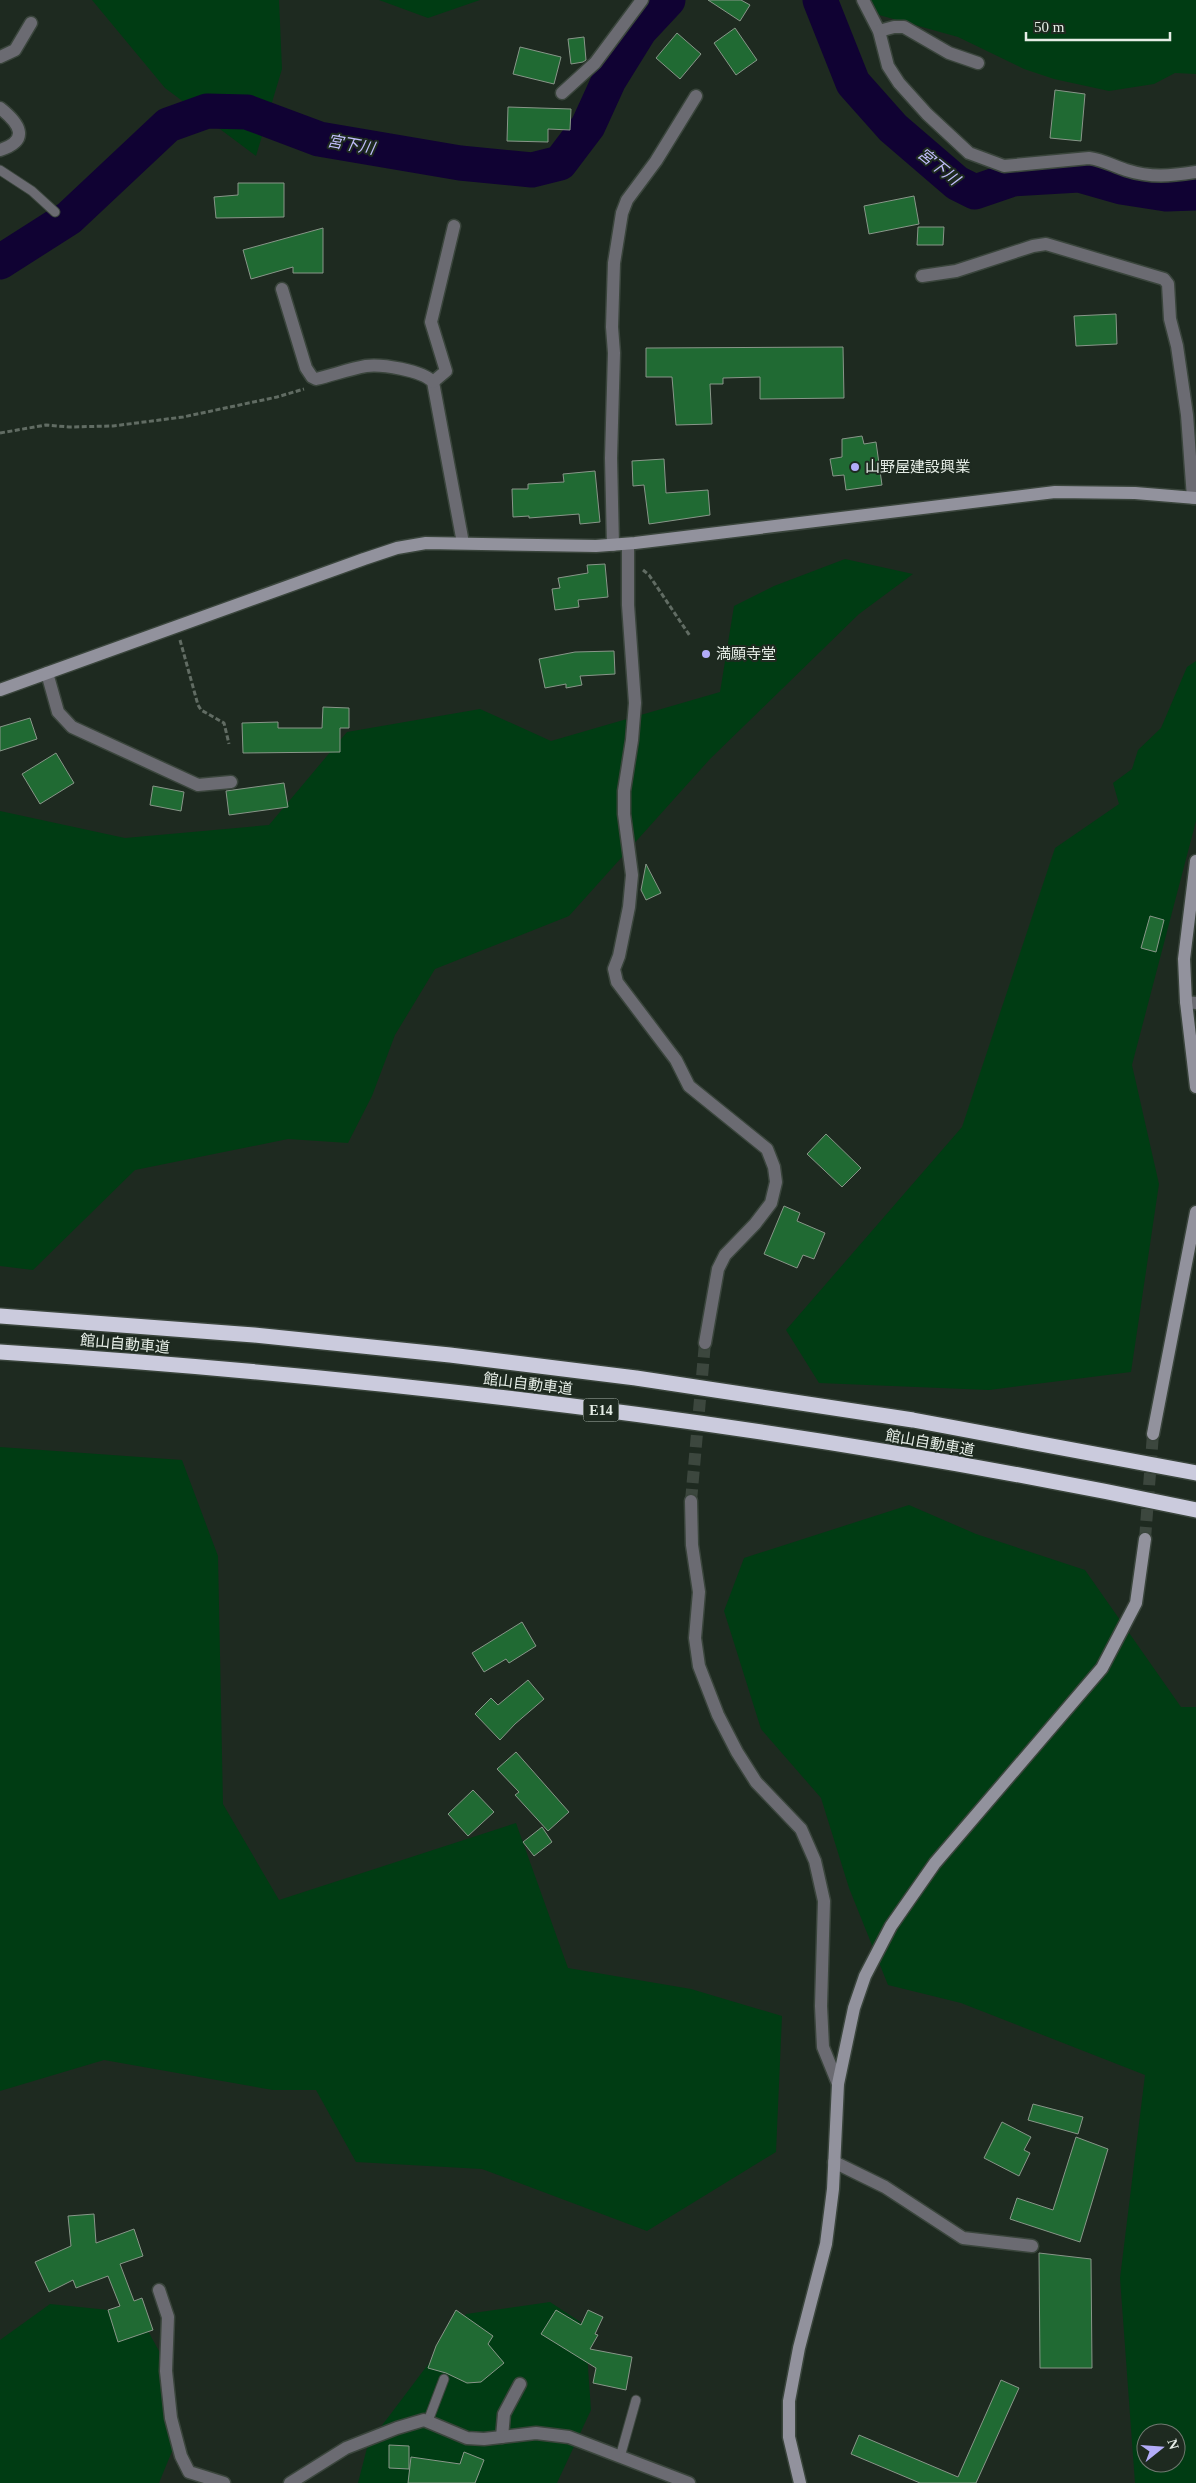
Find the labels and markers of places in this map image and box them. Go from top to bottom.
place label: 山野屋建設興業 [865,459,970,475]
marker: 山野屋建設興業 [849,461,861,473]
place label: 満願寺堂 [716,646,776,662]
marker: 満願寺堂 [700,648,712,660]

